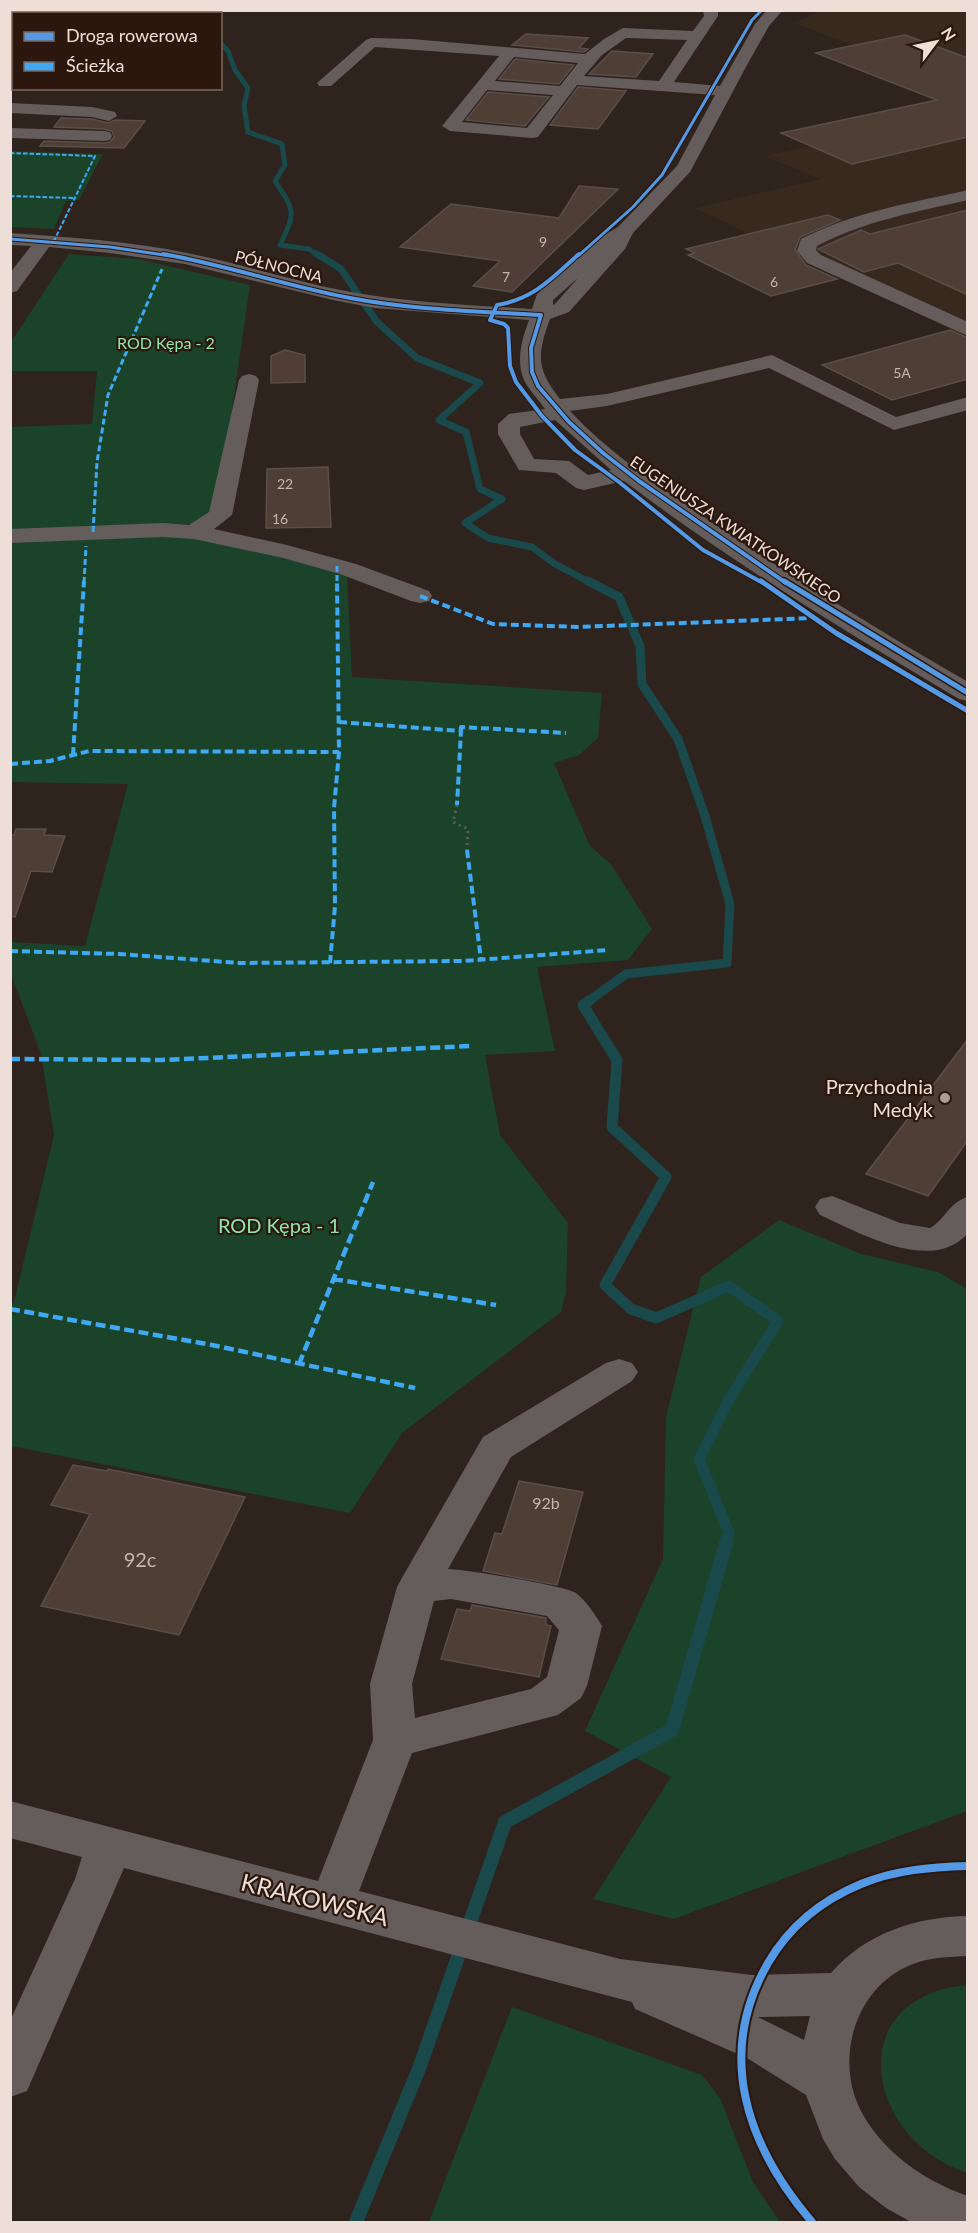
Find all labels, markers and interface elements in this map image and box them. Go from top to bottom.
legend [12,12,222,90]
north arrow [906,12,966,72]
text: Droga rowerowa [66,24,198,46]
text: N [938,24,960,44]
text: Ścieżka [66,54,124,76]
house number: 9 [539,233,547,250]
street label: PÓŁNOCNA [233,246,325,286]
house number: 7 [502,268,510,285]
house number: 6 [770,273,778,290]
park label: ROD Kępa - 2 [117,333,215,352]
house number: 5A [893,364,911,381]
street label: EUGENIUSZA KWIATKOWSKIEGO [627,451,845,607]
house number: 22 [277,475,293,492]
house number: 16 [272,510,288,527]
place label: Przychodnia Medyk [826,1074,934,1121]
marker: Przychodnia Medyk [938,1091,952,1105]
park label: ROD Kępa - 1 [218,1213,340,1237]
house number: 92b [532,1493,560,1512]
house number: 92c [124,1547,157,1571]
street label: KRAKOWSKA [238,1867,392,1932]

